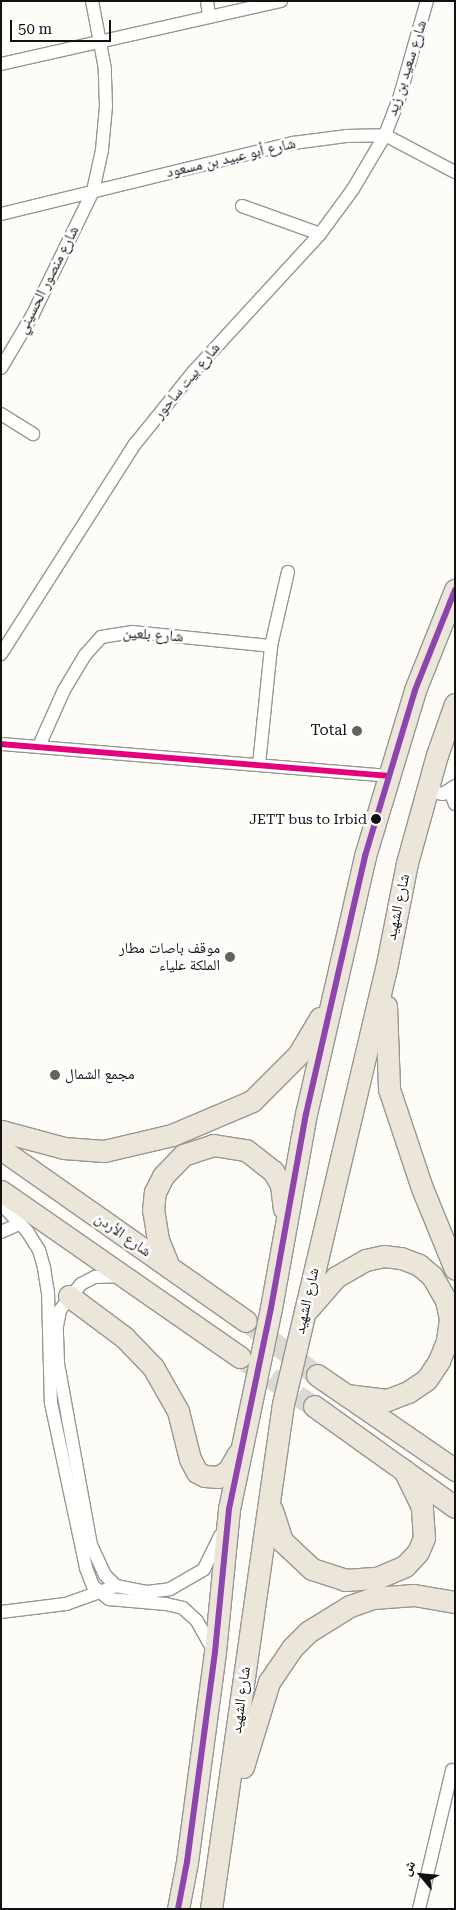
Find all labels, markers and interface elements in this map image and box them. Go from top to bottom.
scale bar [12,10,114,42]
street label: شارع سعيد بن زيد [383,18,431,118]
text: 50 m [18,20,52,38]
street label: شارع أبو عبيد بن مسعود [165,134,297,182]
street label: شارع منصور الحسيني [13,223,83,337]
street label: شارع بيت ساحور [150,339,224,423]
street label: شارع بلعين [122,624,184,646]
place label: Total [310,722,347,740]
marker: Total [351,725,363,737]
place label: JETT bus to Irbid [249,811,367,827]
marker: JETT bus to Irbid [371,814,381,824]
street label: شارع الشهيد [382,872,414,942]
place label: موقف باصات مطار الملكة علياء [119,939,220,974]
marker: موقف باصات مطار الملكة علياء [224,951,236,963]
place label: مجمع الشمال [65,1066,135,1084]
marker: مجمع الشمال [49,1069,61,1081]
street label: شارع الأردن [91,1209,155,1261]
street label: شارع الشهيد [291,1266,323,1336]
street label: شارع الشهيد [227,1665,255,1735]
north arrow [396,1850,446,1900]
text: ش [397,1858,418,1878]

